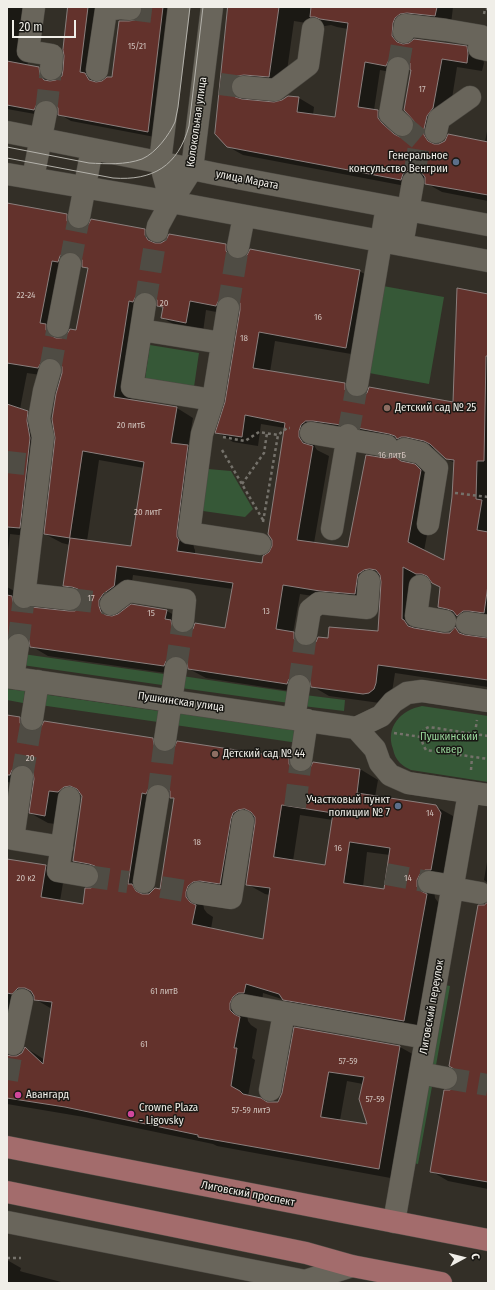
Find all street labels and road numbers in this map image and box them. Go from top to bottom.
street label: Колокольная улица [184,76,210,168]
street label: улица Марата [214,167,280,193]
street label: Пушкинская улица [137,689,225,715]
street label: Лиговский переулок [417,959,447,1055]
street label: Лиговский проспект [200,1178,296,1210]

